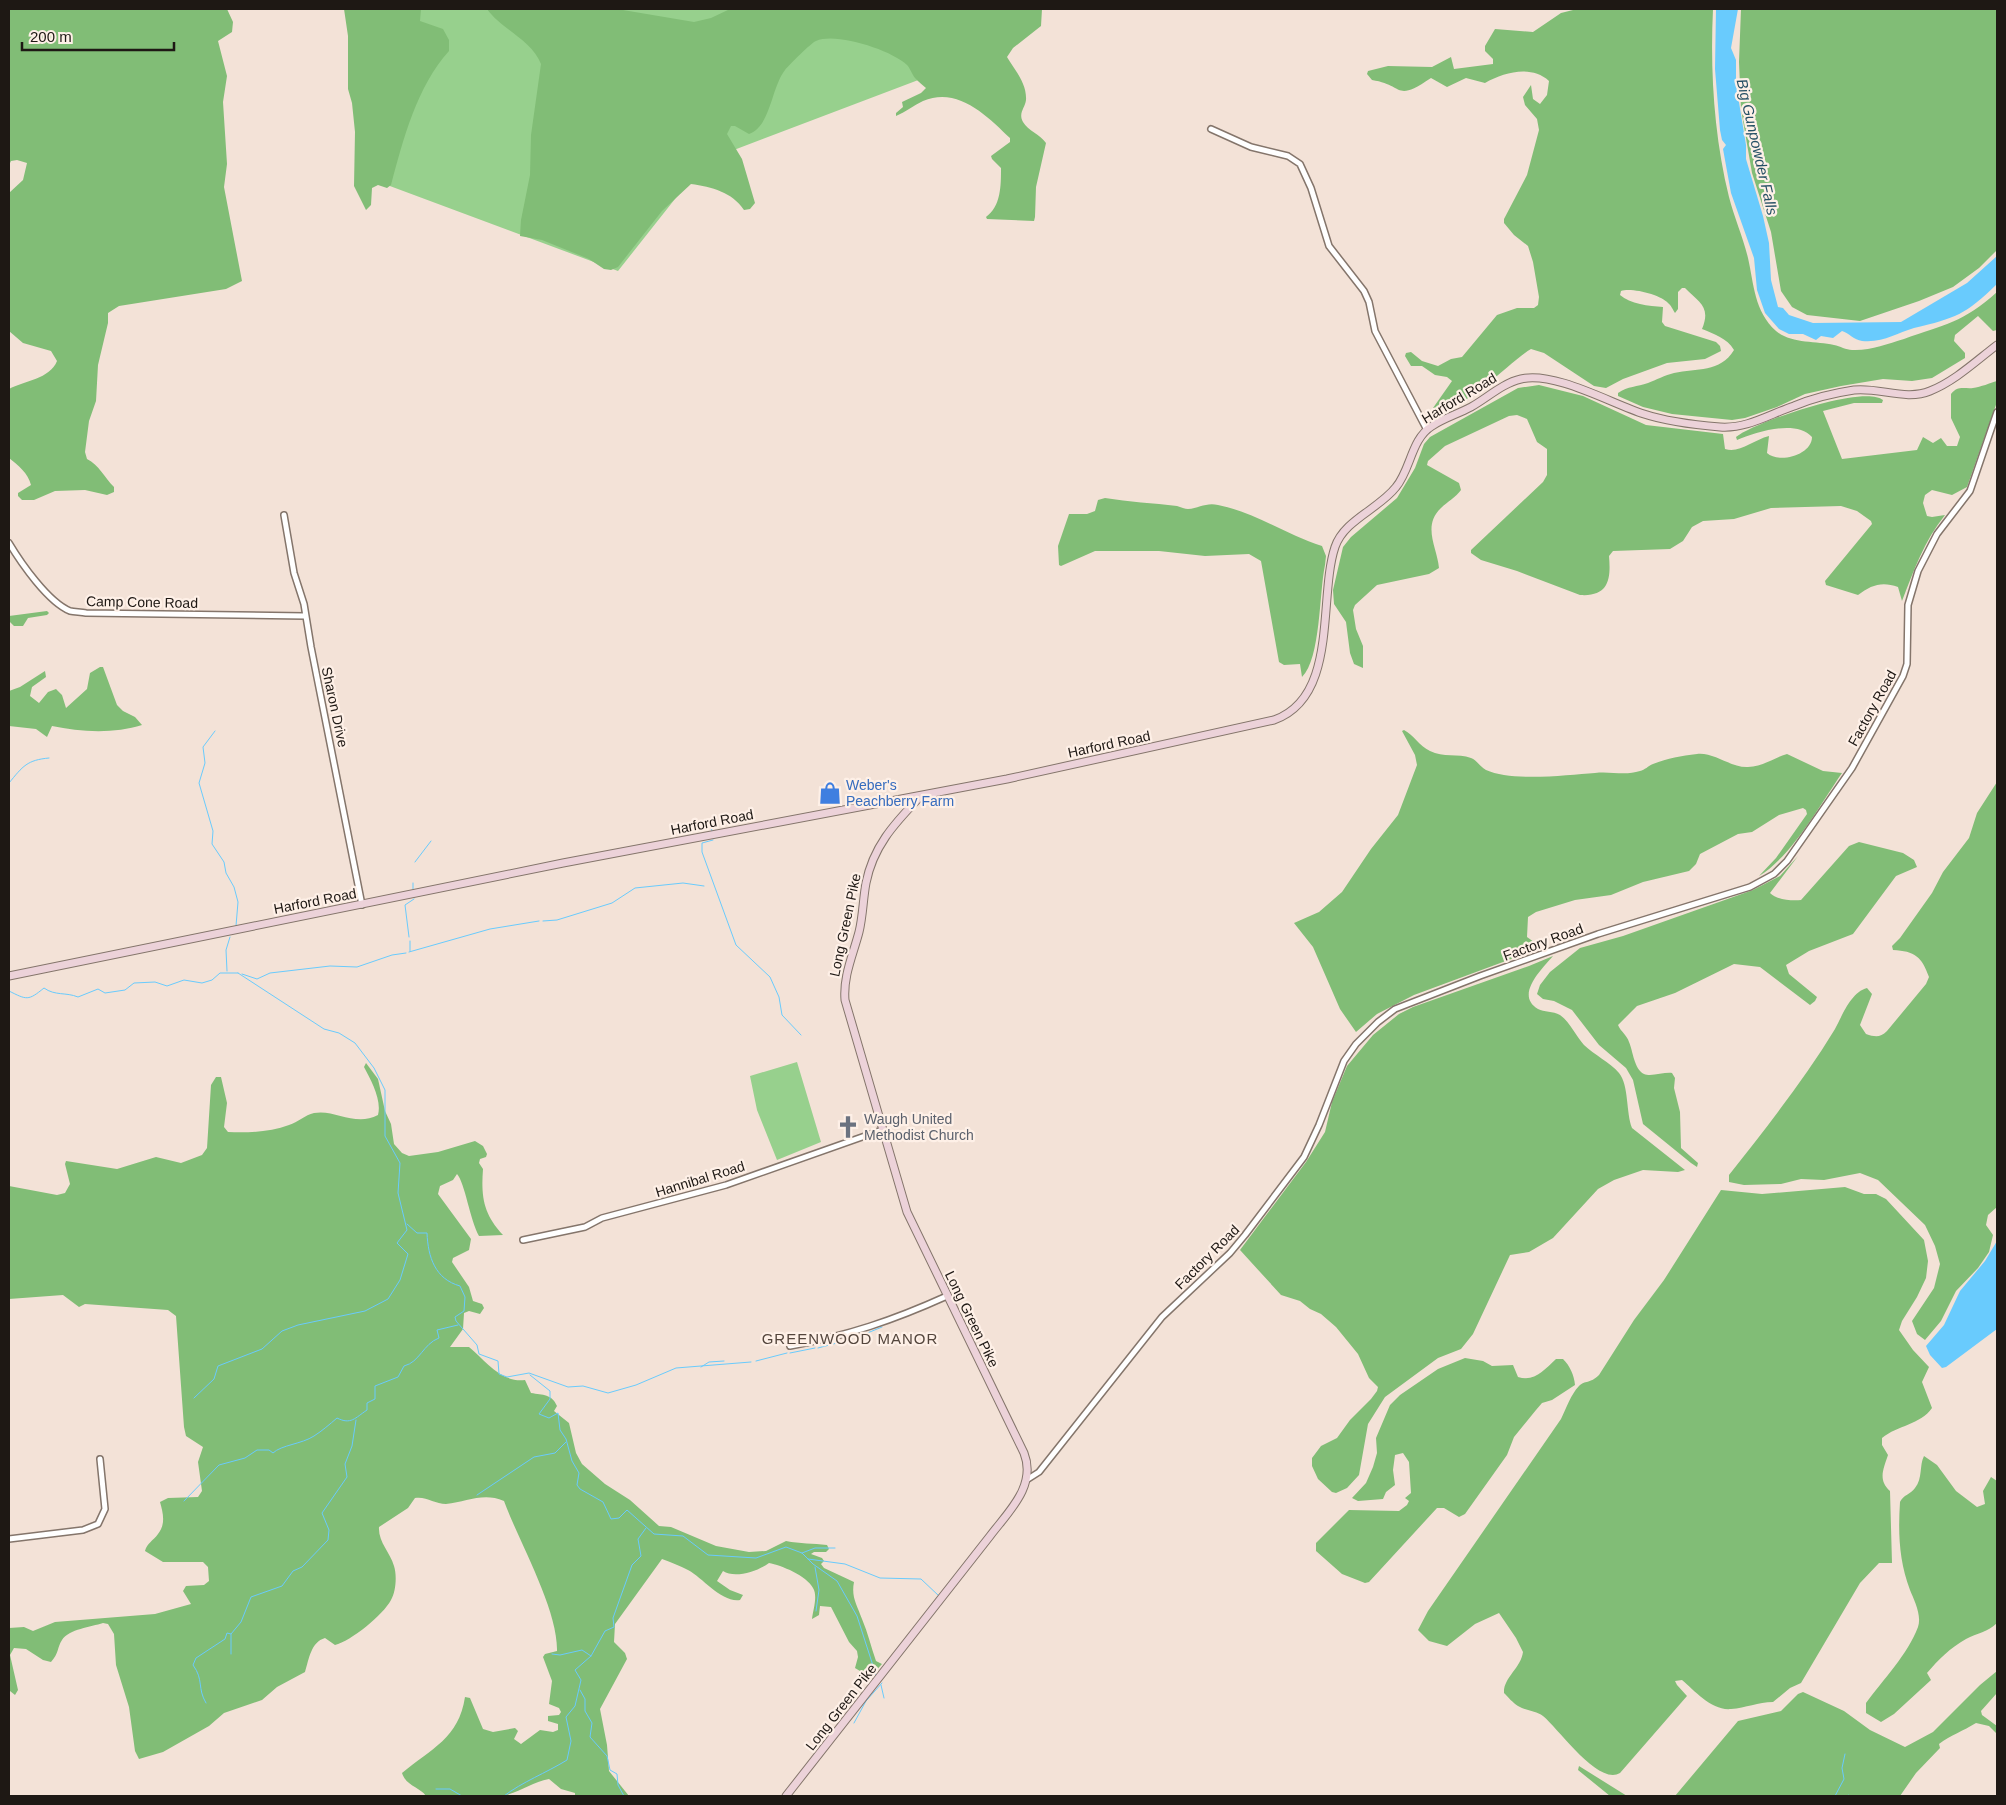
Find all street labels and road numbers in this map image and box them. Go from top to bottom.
street label: Harford Road [1419,369,1499,427]
street label: Camp Cone Road [86,593,198,611]
street label: Sharon Drive [319,665,351,749]
street label: Factory Road [1845,667,1899,749]
street label: Harford Road [1066,727,1152,761]
street label: Harford Road [669,806,755,838]
street label: Long Green Pike [826,872,864,978]
street label: Harford Road [272,885,358,917]
street label: Factory Road [1501,920,1585,964]
street label: Hannibal Road [653,1158,747,1200]
street label: Factory Road [1172,1222,1242,1292]
street label: Long Green Pike [942,1268,1002,1370]
street label: Long Green Pike [802,1661,880,1753]

